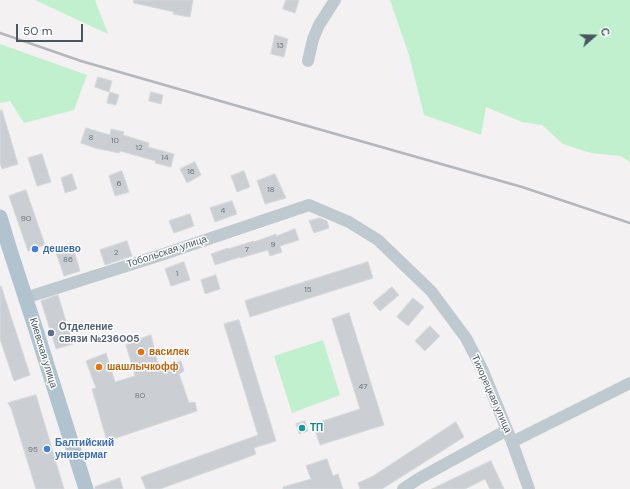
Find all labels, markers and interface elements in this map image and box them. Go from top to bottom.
scale bar [18,16,85,42]
north arrow [574,16,614,56]
text: 50 m [23,23,52,39]
text: С [597,26,613,38]
house number: 13 [276,41,284,51]
house number: 8 [89,133,93,143]
house number: 10 [111,136,119,146]
house number: 12 [135,143,143,153]
house number: 14 [161,153,169,163]
house number: 16 [187,167,195,177]
house number: 6 [116,179,122,189]
house number: 18 [267,185,275,195]
house number: 4 [221,206,225,216]
house number: 90 [21,214,31,224]
street label: Тобольская улица [125,233,209,271]
house number: 9 [270,240,276,250]
place label: дешево [43,243,81,255]
marker: дешево [30,244,40,254]
house number: 7 [245,245,249,255]
house number: 2 [114,248,118,258]
house number: 86 [63,255,73,265]
house number: 1 [176,269,178,279]
house number: 15 [304,285,312,295]
street label: Киевская улица [27,316,59,390]
place label: Отделение связи №236005 [59,321,139,344]
marker: Отделение связи №236005 [46,328,56,338]
place label: василек [149,346,189,358]
marker: василек [136,347,146,357]
street label: Тихорецкая улица [468,353,514,435]
place label: шашлычкофф [107,361,178,373]
marker: шашлычкофф [94,362,104,372]
house number: 47 [358,382,368,392]
house number: 80 [135,391,145,401]
place label: ТП [310,422,323,434]
marker: ТП [297,423,307,433]
place label: Балтийский универмаг [55,437,114,460]
marker: Балтийский универмаг [42,444,52,454]
house number: 95 [28,445,38,455]

